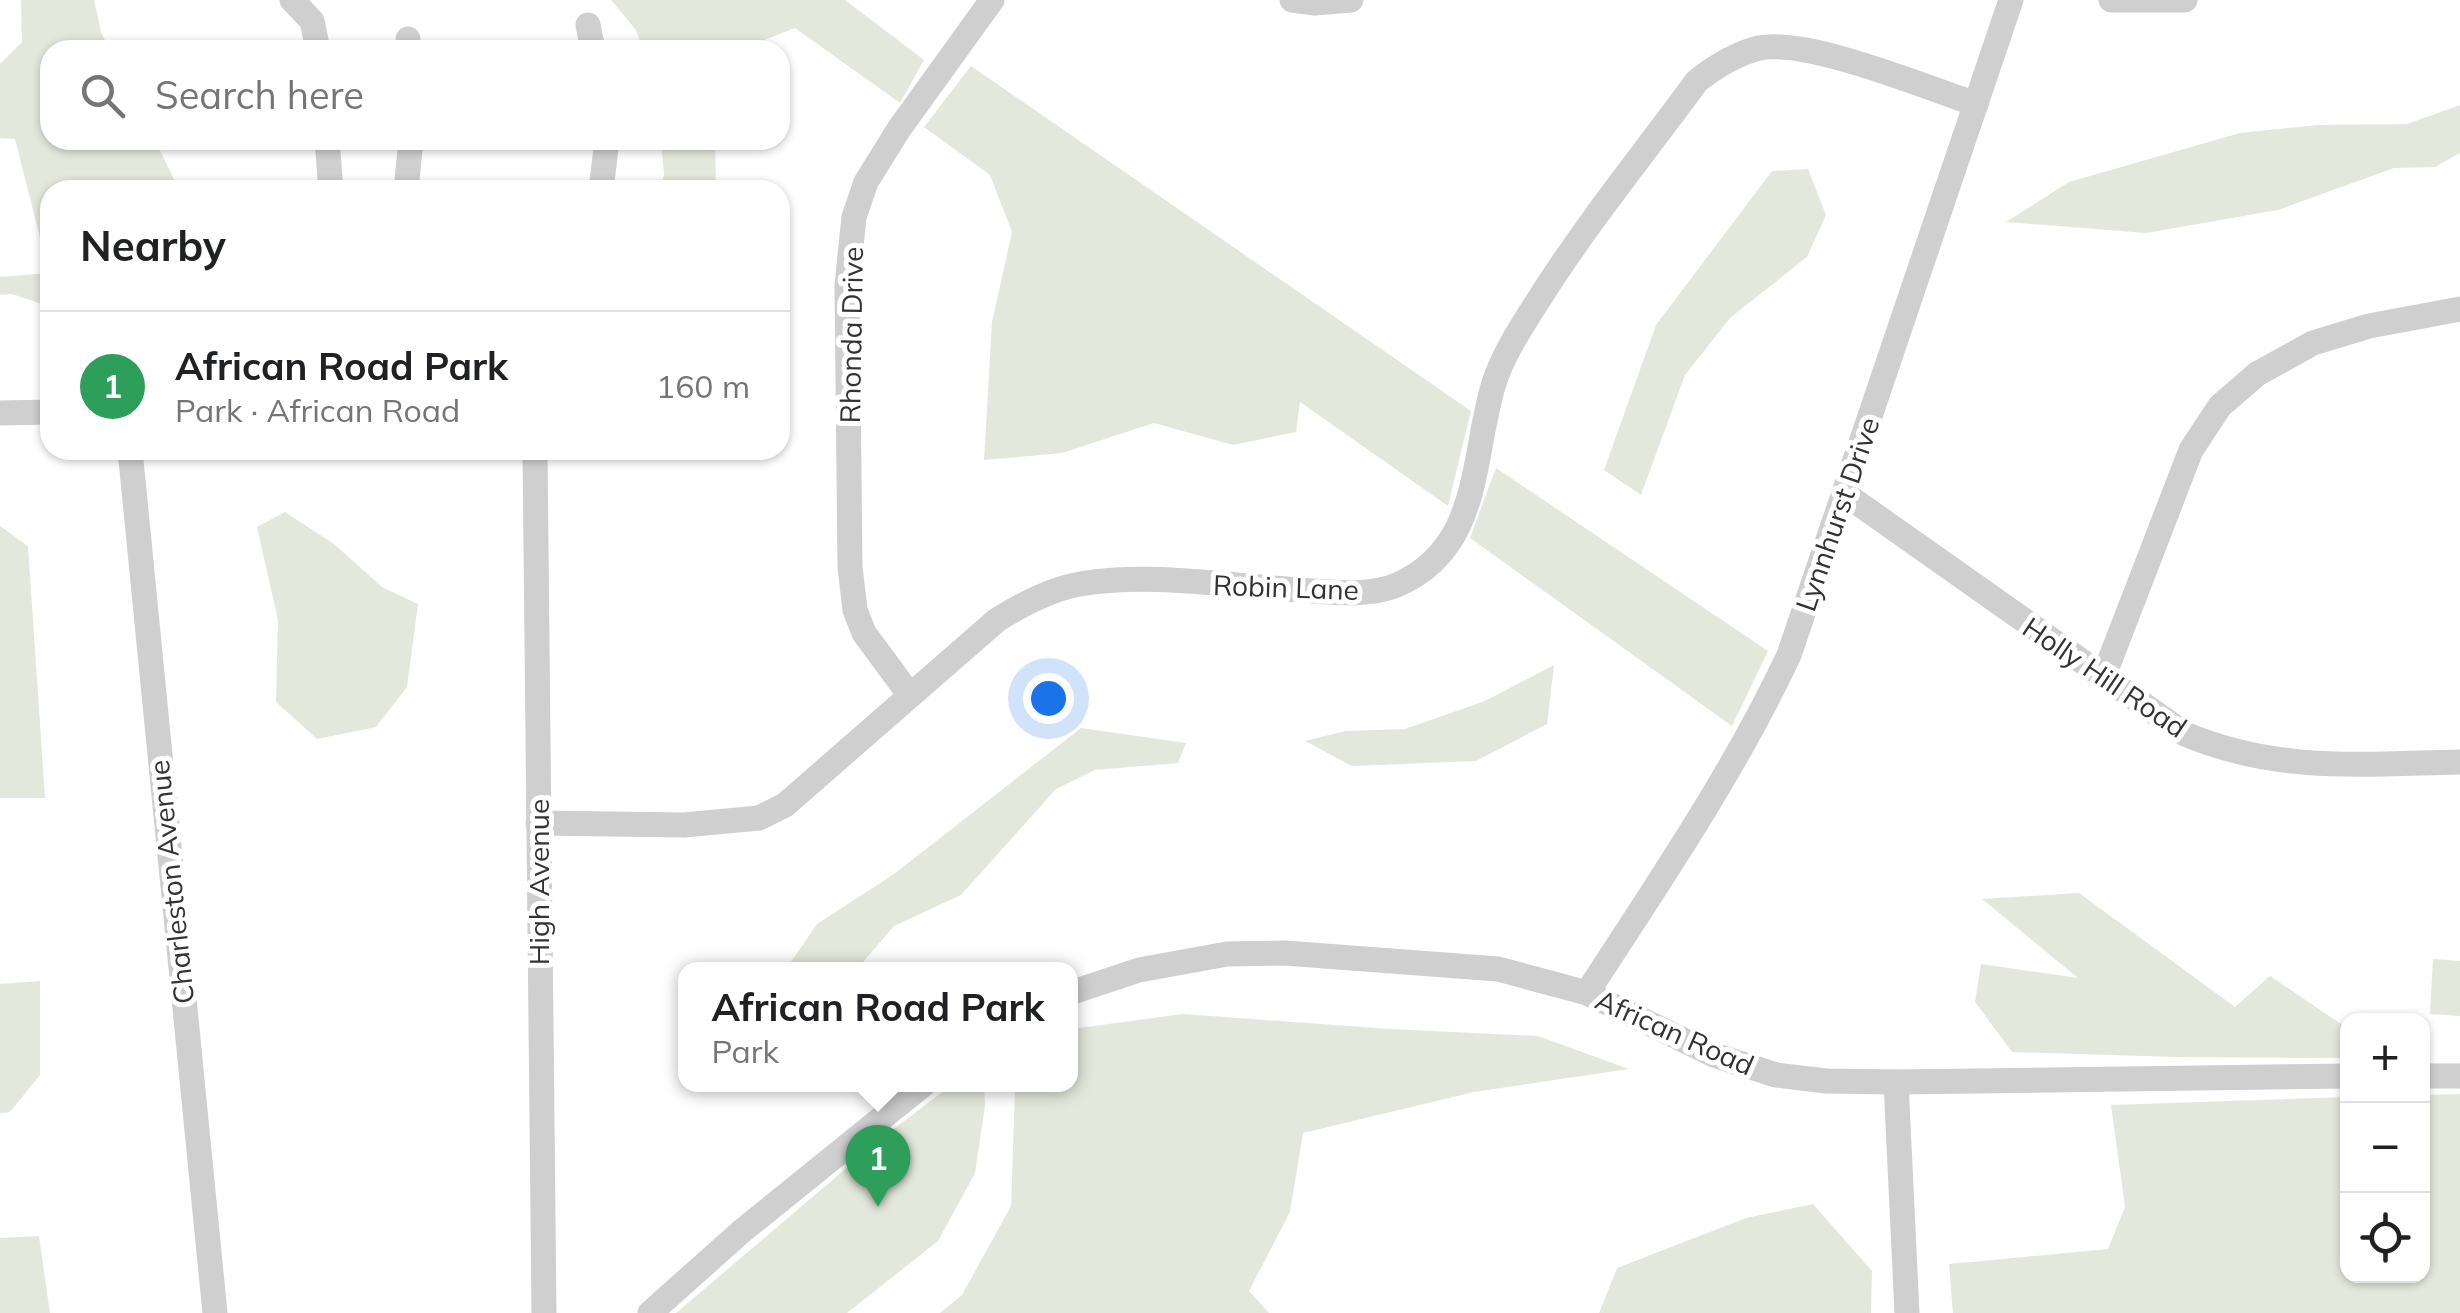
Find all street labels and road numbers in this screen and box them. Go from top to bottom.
street label: Rhonda Drive [832,246,870,424]
street label: Lynnhurst Drive [1787,412,1887,616]
street label: Robin Lane [1212,567,1360,607]
street label: Holly Hill Road [2016,609,2194,745]
street label: Charleston Avenue [141,758,201,1006]
street label: High Avenue [521,799,556,965]
street label: African Road [1590,982,1760,1082]

